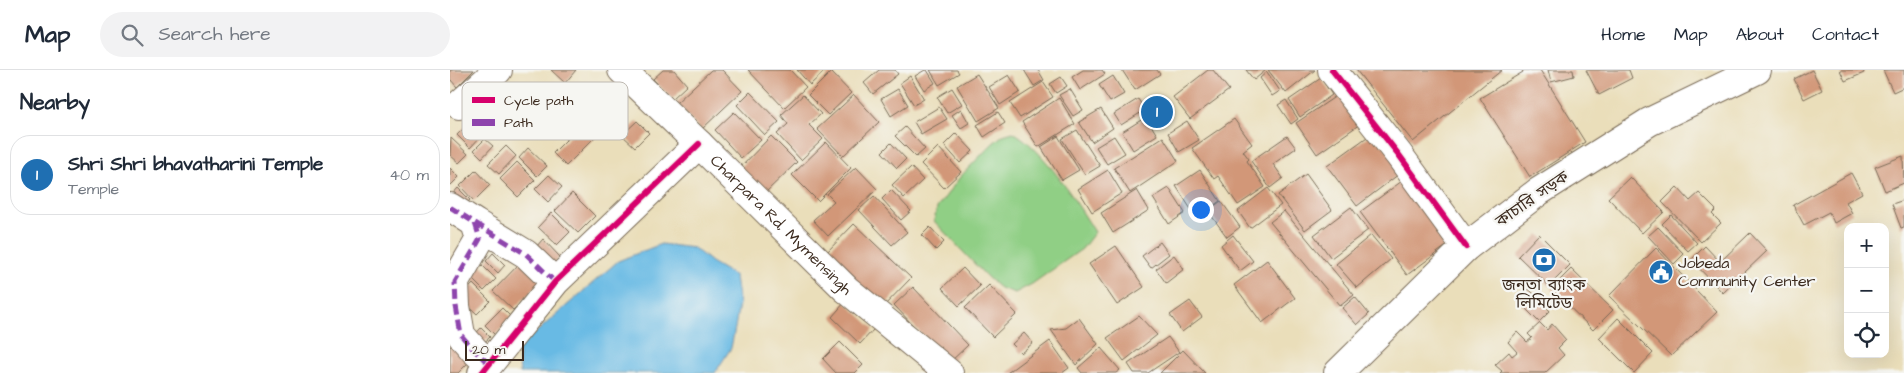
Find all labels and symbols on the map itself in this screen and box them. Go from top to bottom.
legend [462,82,628,140]
text: Cycle path [504,91,573,111]
pin: 1 [1141,93,1173,131]
text: Path [504,113,533,133]
street label: Charpara Rd, Mymensingh [705,150,856,300]
street label: কাচারি সড়ক [1490,165,1574,233]
your location [1188,197,1214,223]
bank icon: জনতা ব্যাংক লিমিটেড [1531,247,1557,273]
place label: Jobeda Community Center [1678,252,1816,293]
public building icon: Jobeda Community Center [1648,259,1674,285]
place label: জনতা ব্যাংক লিমিটেড [1501,274,1587,314]
scale bar [465,338,524,361]

